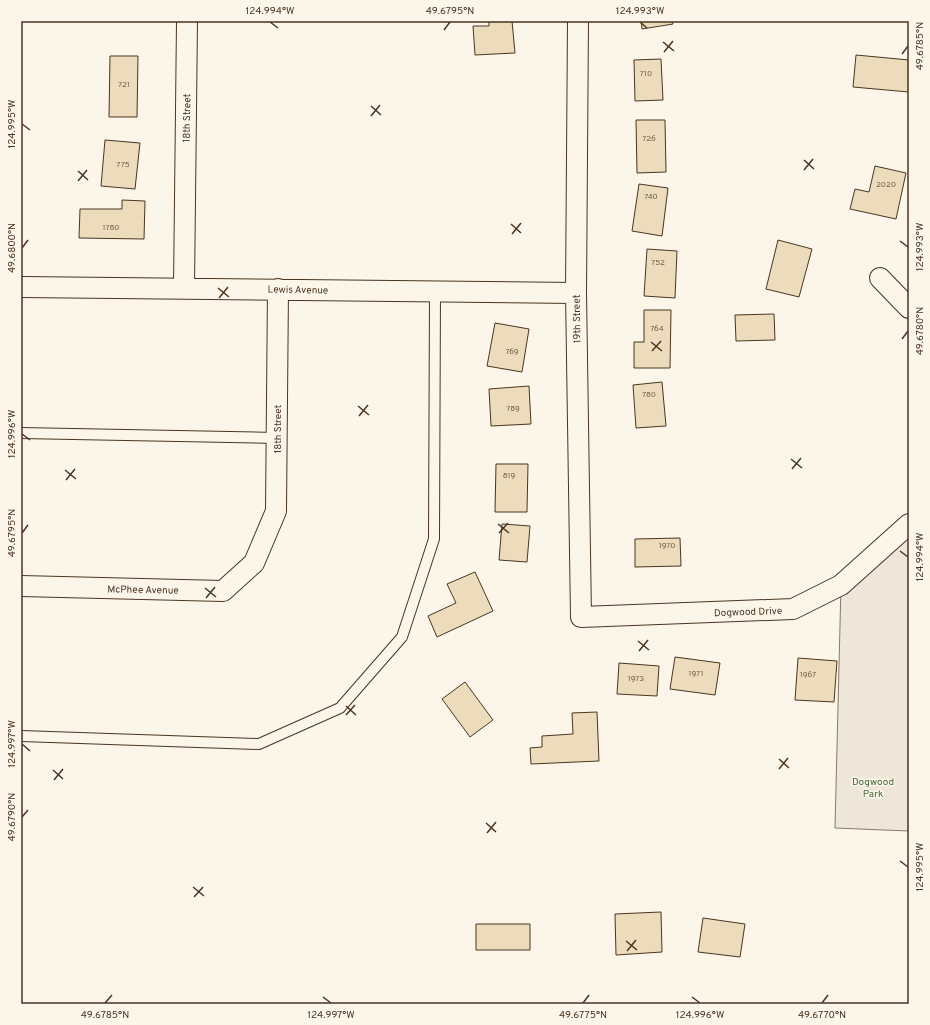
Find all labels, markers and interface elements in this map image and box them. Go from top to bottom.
text: 124.994°W [246,5,294,18]
text: 49.6795°N [426,5,474,18]
text: 124.993°W [616,5,664,18]
text: 49.6785°N [914,22,927,70]
house number: 710 [640,69,652,79]
house number: 721 [118,80,130,90]
street label: 18th Street [181,93,194,143]
text: 124.995°W [6,100,19,148]
house number: 726 [642,134,656,144]
house number: 775 [116,160,130,170]
house number: 2020 [876,180,896,190]
house number: 740 [644,192,658,202]
text: 49.6800°N [6,223,19,273]
house number: 1780 [103,223,119,233]
text: 124.993°W [914,223,927,271]
house number: 752 [651,258,665,268]
street label: Lewis Avenue [268,283,328,298]
street label: 19th Street [571,294,584,343]
text: 49.6780°N [914,307,927,355]
house number: 764 [650,324,664,334]
house number: 769 [505,347,519,357]
house number: 780 [642,390,656,400]
street label: 18th Street [272,404,285,453]
house number: 789 [506,404,520,414]
text: 124.996°W [6,410,19,458]
house number: 819 [503,471,516,481]
text: 49.6795°N [6,509,19,557]
text: 124.994°W [914,533,927,581]
house number: 1970 [659,541,675,551]
street label: McPhee Avenue [107,583,179,598]
street label: Dogwood Drive [714,605,782,620]
house number: 1971 [689,669,703,679]
house number: 1967 [800,670,816,680]
house number: 1973 [628,674,644,684]
text: 124.997°W [6,720,19,768]
park label: Dogwood Park [852,776,894,801]
text: 49.6790°N [6,793,19,841]
text: 124.995°W [914,843,927,891]
text: 49.6785°N [81,1009,129,1022]
text: 124.997°W [307,1009,355,1022]
text: 49.6775°N [559,1009,607,1022]
text: 124.996°W [676,1009,724,1022]
text: 49.6770°N [798,1009,846,1022]

